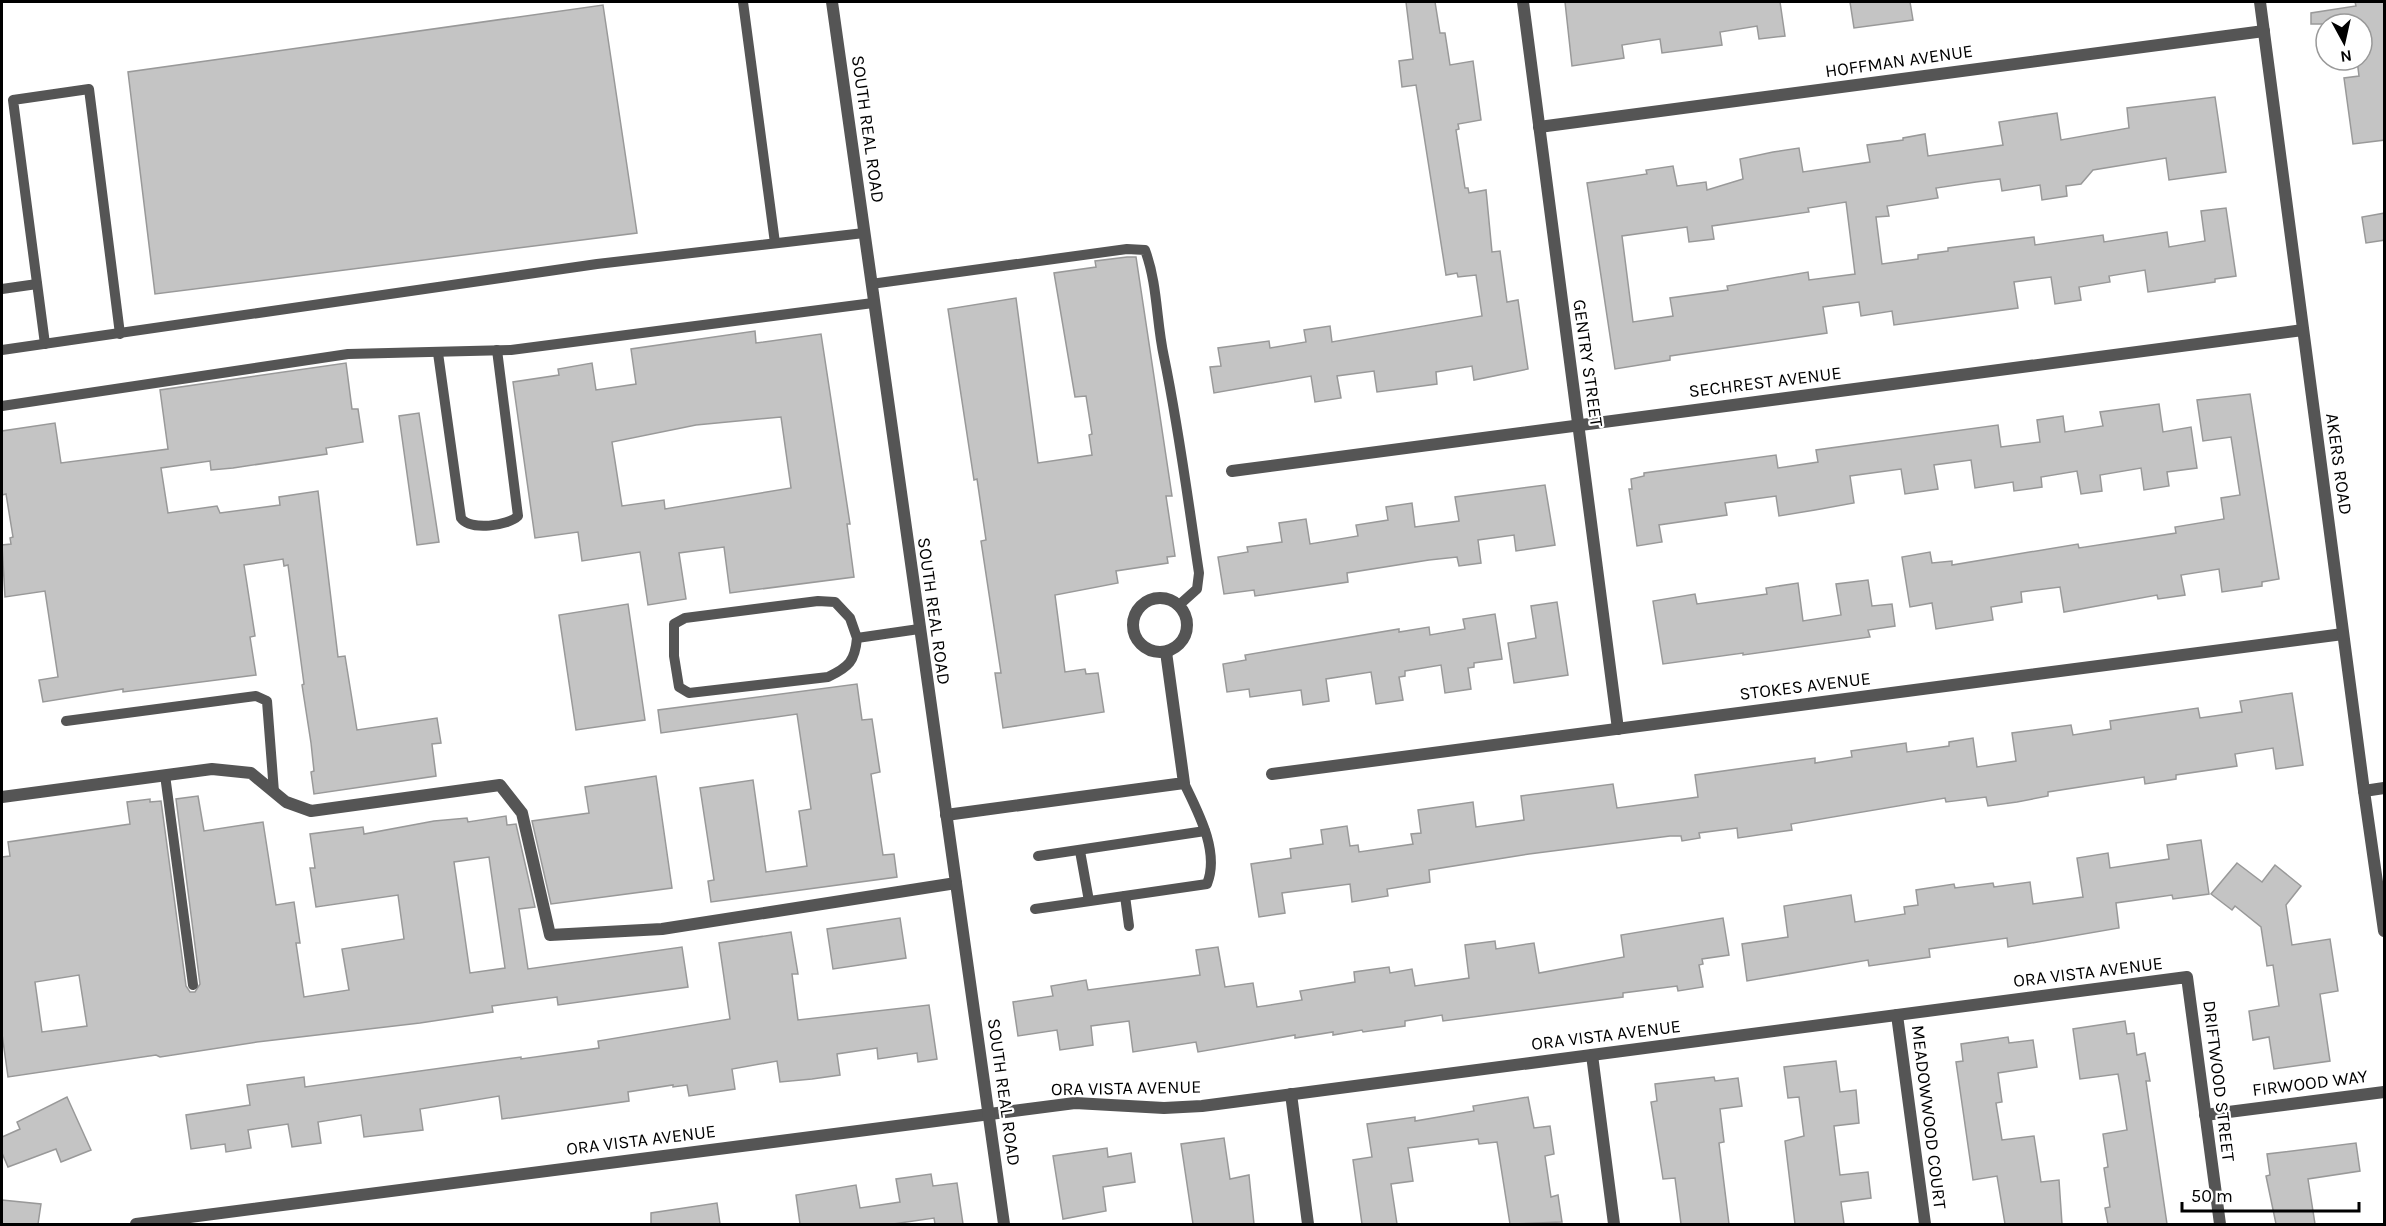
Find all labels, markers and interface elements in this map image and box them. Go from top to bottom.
north arrow [2314,12,2374,72]
street label: HOFFMAN AVENUE [1824,40,1974,82]
text: N [2339,46,2353,67]
street label: SOUTH REAL ROAD [847,54,889,204]
street label: GENTRY STREET [1568,298,1608,428]
street label: SECHREST AVENUE [1687,362,1843,402]
street label: AKERS ROAD [2321,412,2357,516]
street label: SOUTH REAL ROAD [913,536,955,686]
street label: STOKES AVENUE [1738,667,1872,705]
street label: ORA VISTA AVENUE [2012,952,2164,992]
street label: DRIFTWOOD STREET [2198,999,2240,1163]
street label: ORA VISTA AVENUE [1530,1015,1682,1055]
street label: SOUTH REAL ROAD [983,1017,1025,1167]
street label: MEADOWWOOD COURT [1907,1024,1951,1210]
street label: FIRWOOD WAY [2251,1065,2369,1101]
street label: ORA VISTA AVENUE [1051,1076,1201,1100]
street label: ORA VISTA AVENUE [565,1120,717,1160]
scale bar [2182,1175,2359,1213]
text: 50 m [2191,1185,2233,1207]

